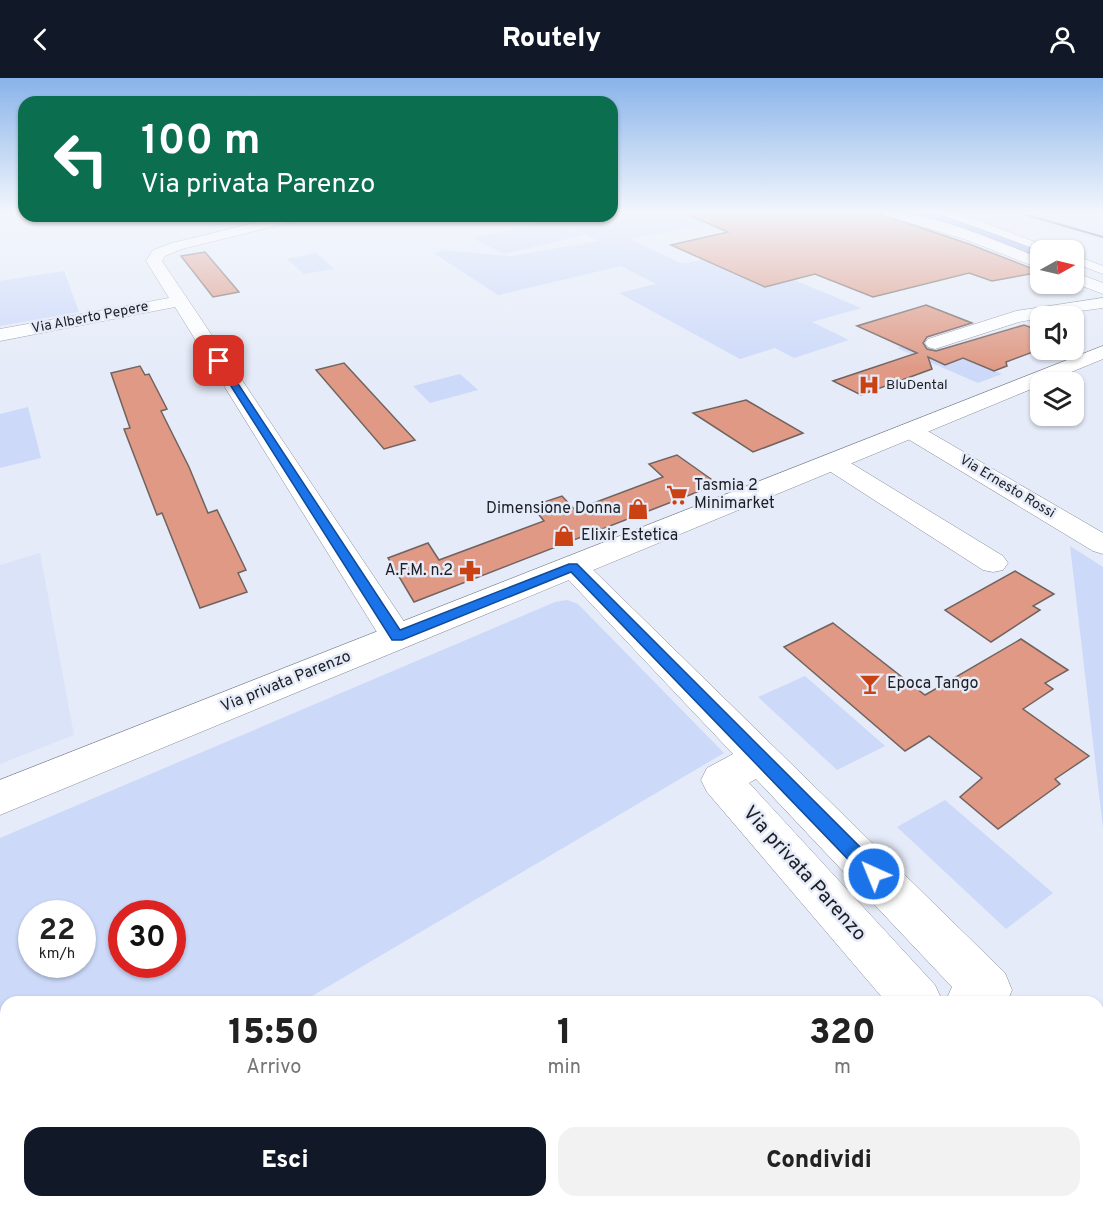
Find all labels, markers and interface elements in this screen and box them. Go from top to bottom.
text: Routely [502,22,601,56]
icon: back [24,23,57,56]
icon: person [1046,23,1079,56]
text: 100 m [141,116,260,169]
icon: left [42,120,120,198]
text: Via privata Parenzo [141,168,375,202]
north arrow [1030,240,1084,294]
map controls [1030,240,1084,426]
street label: Via Alberto Pepere [30,298,150,338]
button: sound [1030,306,1084,360]
pin [193,335,244,386]
icon: arrive [202,344,235,377]
button: layers [1030,372,1084,426]
hospital icon: BluDental [857,373,881,397]
place label: BluDental [886,377,948,394]
street label: Via Ernesto Rossi [956,452,1058,522]
place label: Tasmia 2 Minimarket [694,476,775,514]
supermarket icon: Tasmia 2 Minimarket [665,483,689,507]
shop icon: Dimensione Donna [626,497,650,521]
place label: Dimensione Donna [486,499,621,519]
shop icon: Elixir Estetica [552,524,576,548]
place label: Elixir Estetica [581,526,678,546]
pharmacy icon: A.F.M. n.2 [458,559,482,583]
place label: A.F.M. n.2 [385,561,453,581]
street label: Via privata Parenzo [218,647,354,717]
bar icon: Epoca Tango [858,672,882,696]
place label: Epoca Tango [887,674,978,694]
street label: Via privata Parenzo [736,801,872,947]
position arrow [842,842,906,906]
speed limit sign: 30 [108,900,186,978]
text: 22 [39,913,75,950]
text: km/h [39,945,75,964]
text: 15:50 [228,1011,319,1057]
text: 1 [557,1011,572,1057]
text: 320 [809,1011,876,1057]
text: Arrivo [246,1055,301,1081]
text: min [548,1055,581,1081]
text: m [834,1055,851,1081]
button: Esci [24,1127,546,1196]
button: Condividi [558,1127,1080,1196]

